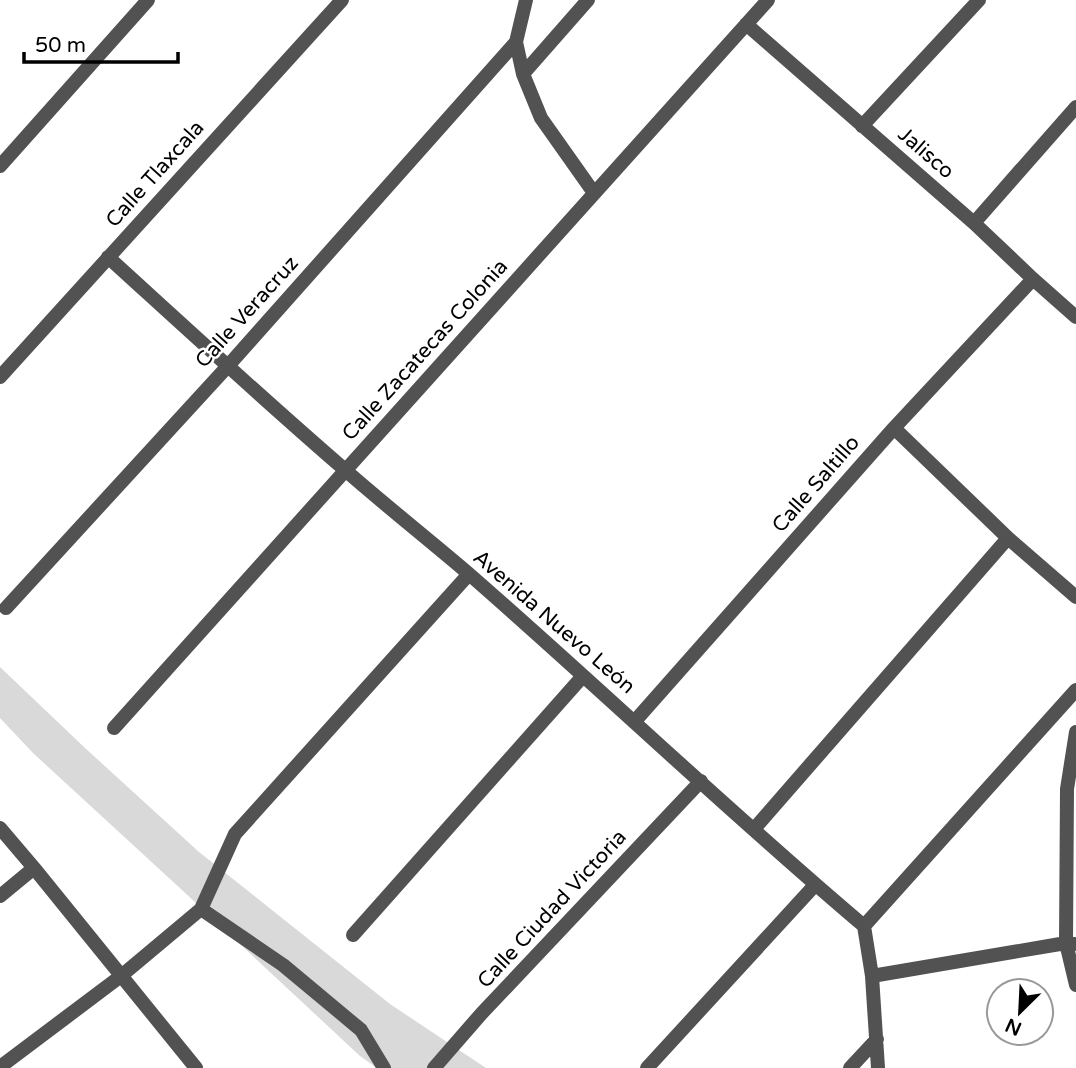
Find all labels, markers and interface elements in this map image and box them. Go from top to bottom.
scale bar [24,21,178,65]
text: 50 m [35,33,86,58]
street label: Calle Tlaxcala [101,115,209,233]
street label: Jalisco [893,122,959,184]
street label: Calle Veracruz [190,251,304,373]
street label: Calle Zacatecas Colonia [337,254,513,446]
street label: Calle Saltillo [767,430,865,538]
street label: Avenida Nuevo León [468,545,640,699]
street label: Calle Ciudad Victoria [472,825,632,993]
north arrow [985,977,1055,1047]
text: N [1002,1013,1025,1040]

